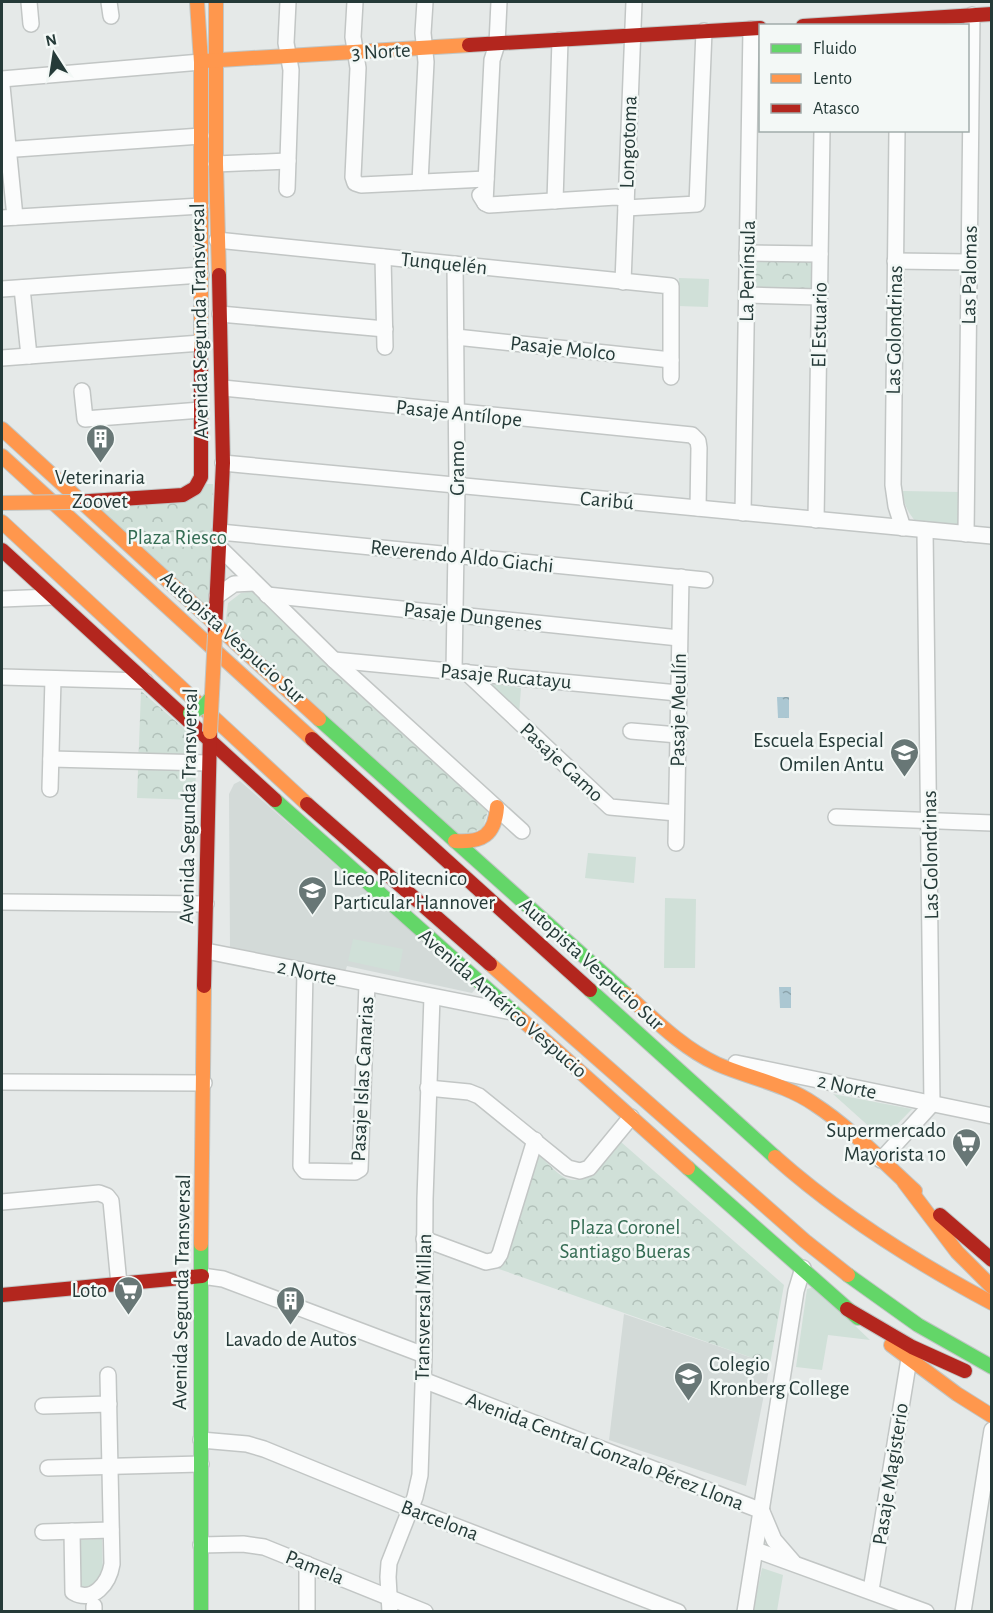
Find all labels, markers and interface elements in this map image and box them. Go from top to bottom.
north arrow [24,24,84,84]
legend [759,24,969,132]
text: N [44,31,58,49]
street label: 3 Norte [351,39,411,64]
text: Fluido [813,40,857,58]
text: Lento [813,70,852,88]
street label: Longotoma [616,95,641,189]
text: Atasco [813,100,860,118]
street label: Avenida Segunda Transversal [187,203,212,439]
street label: La Península [736,220,759,322]
street label: Las Palomas [958,225,981,325]
street label: Tunquelén [400,249,488,278]
street label: Las Golondrinas [883,265,906,395]
street label: El Estuario [808,282,831,368]
street label: Pasaje Molco [509,332,617,364]
street label: Pasaje Antílope [395,396,523,431]
building icon: Veterinaria Zoovet [84,422,116,464]
street label: Gramo [447,440,468,496]
place label: Veterinaria Zoovet [55,467,146,512]
street label: Caribú [579,488,635,513]
park label: Plaza Riesco [127,527,227,548]
street label: Reverendo Aldo Giachi [369,536,555,577]
street label: Autopista Vespucio Sur [156,567,309,708]
street label: Pasaje Dungenes [403,599,543,634]
street label: Pasaje Meulín [667,653,690,767]
street label: Pasaje Rucatayu [440,660,573,693]
street label: Avenida Segunda Transversal [176,688,201,924]
street label: Pasaje Gamo [516,719,607,806]
place label: Escuela Especial Omilen Antu [753,730,884,775]
school or university icon: Escuela Especial Omilen Antu [889,736,921,778]
street label: Las Golondrinas [919,790,942,920]
place label: Liceo Politecnico Particular Hannover [333,868,495,913]
school or university icon: Liceo Politecnico Particular Hannover [296,874,328,916]
street label: Autopista Vespucio Sur [515,894,668,1035]
street label: Avenida Américo Vespucio [415,925,591,1082]
street label: 2 Norte [275,956,338,989]
street label: Pasaje Islas Canarias [348,996,377,1162]
street label: 2 Norte [815,1070,878,1103]
place label: Supermercado Mayorista 10 [826,1120,946,1165]
supermarket icon: Supermercado Mayorista 10 [951,1126,983,1168]
street label: Avenida Segunda Transversal [169,1174,194,1410]
park label: Plaza Coronel Santiago Bueras [560,1217,691,1262]
street label: Transversal Millan [412,1233,435,1381]
supermarket icon: Loto [112,1274,144,1316]
place label: Loto [72,1280,107,1301]
building icon: Lavado de Autos [275,1284,307,1326]
place label: Lavado de Autos [225,1329,357,1350]
place label: Colegio Kronberg College [709,1354,850,1399]
school or university icon: Colegio Kronberg College [672,1360,704,1402]
street label: Avenida Central Gonzalo Pérez Llona [463,1389,747,1514]
street label: Pasaje Magisterio [869,1401,912,1547]
street label: Barcelona [398,1496,482,1545]
street label: Pamela [282,1546,347,1589]

